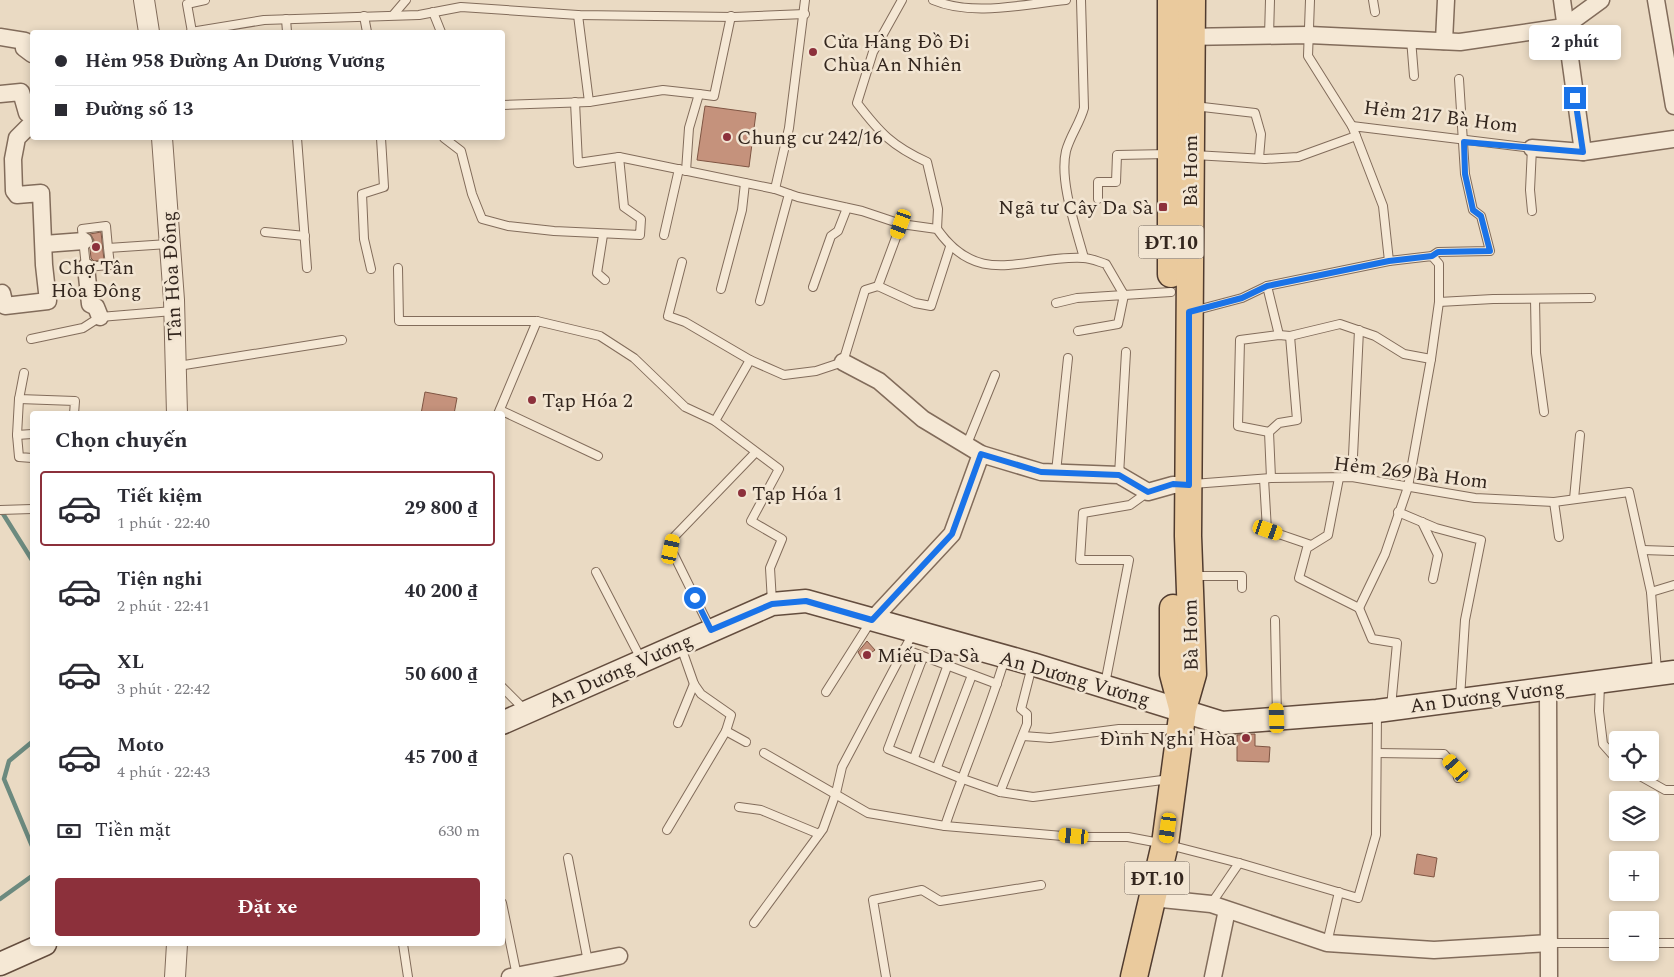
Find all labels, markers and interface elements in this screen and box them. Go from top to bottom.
callout: 2 phút [1529,26,1621,61]
place label: Cửa Hàng Đồ Đi Chùa An Nhiên [823,27,970,80]
text: 2 phút [1551,30,1599,54]
marker: Cửa Hàng Đồ Đi Chùa An Nhiên [807,46,819,58]
text: Hẻm 958 Đường An Dương Vương [85,47,385,76]
route end [1564,87,1586,109]
street label: Hẻm 217 Bà Hom [1362,93,1520,141]
text: Đường số 13 [85,95,193,124]
place label: Chung cư 242/16 [737,123,883,153]
marker: Chung cư 242/16 [721,131,733,143]
street label: Bà Hom [1176,135,1206,207]
place label: Ngã tư Cây Da Sà [998,193,1153,223]
marker: Ngã tư Cây Da Sà [1157,201,1169,213]
car [888,207,913,241]
street label: Tân Hòa Đông [154,210,190,342]
road number: ĐT.10 [1138,226,1204,258]
marker: Chợ Tân Hòa Đông [90,241,102,253]
place label: Chợ Tân Hòa Đông [51,253,141,306]
place label: Tạp Hóa 2 [542,386,633,416]
marker: Tạp Hóa 2 [526,394,538,406]
text: Chọn chuyến [55,424,188,457]
street label: Hẻm 269 Bà Hom [1332,449,1490,497]
place label: Tạp Hóa 1 [752,479,843,509]
text: Tiết kiệm [117,482,202,511]
icon: car [57,486,102,531]
marker: Tạp Hóa 1 [736,487,748,499]
text: 29 800 ₫ [405,494,478,523]
text: 1 phút · 22:40 [117,511,210,535]
car [1251,518,1284,542]
car [660,533,681,565]
text: Tiện nghi [117,565,202,594]
icon: car [57,569,102,614]
text: 40 200 ₫ [405,577,478,606]
route start [684,587,706,609]
text: 2 phút · 22:41 [117,594,210,618]
street label: Bà Hom [1175,599,1207,671]
street label: An Dương Vương [543,626,698,716]
place label: Miếu Da Sà [877,641,980,671]
street label: An Dương Vương [996,643,1154,715]
text: XL [117,648,144,677]
marker: Miếu Da Sà [861,649,873,661]
icon: car [57,652,102,697]
text: 50 600 ₫ [405,660,478,689]
street label: An Dương Vương [1408,673,1566,721]
text: 3 phút · 22:42 [117,677,210,701]
car [1268,703,1285,733]
place label: Đình Nghi Hòa [1100,724,1236,754]
text: Moto [117,731,164,760]
map controls [1609,731,1659,961]
button: locate [1609,731,1659,781]
marker: Đình Nghi Hòa [1240,732,1252,744]
icon: car [57,735,102,780]
text: 45 700 ₫ [405,743,478,772]
car [1440,752,1471,784]
text: 4 phút · 22:43 [117,760,210,784]
button: layers [1609,791,1659,841]
car [1158,812,1177,844]
text: Tiền mặt [95,816,171,845]
icon: cash [55,817,83,845]
text: 630 m [438,819,480,843]
car [1058,827,1089,845]
button: + [1609,851,1659,901]
road number: ĐT.10 [1124,861,1190,894]
button: Đặt xe [55,878,480,936]
button: − [1609,911,1659,961]

